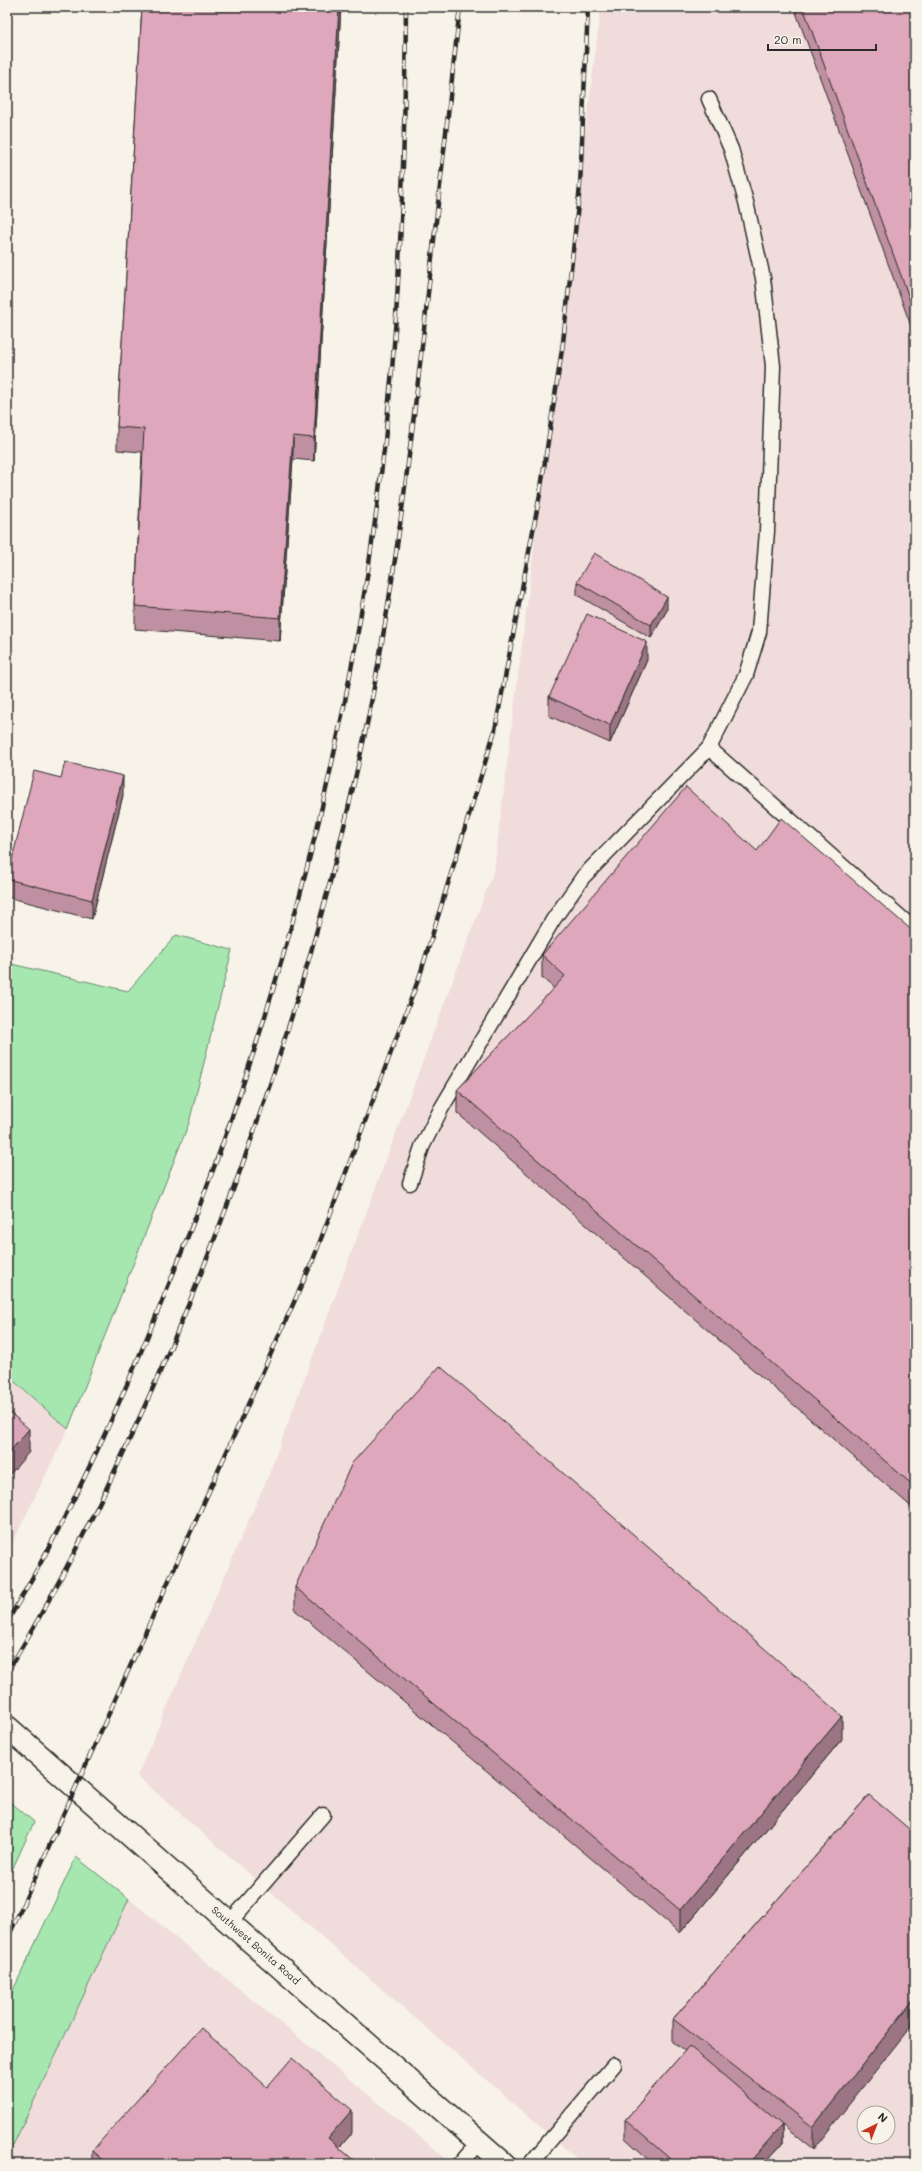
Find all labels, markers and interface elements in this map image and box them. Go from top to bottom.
scale bar [768,26,876,52]
text: 20 m [774,31,802,47]
street label: Southwest Bonita Road [209,1903,303,1987]
north arrow [856,2105,896,2145]
text: N [875,2109,891,2126]

